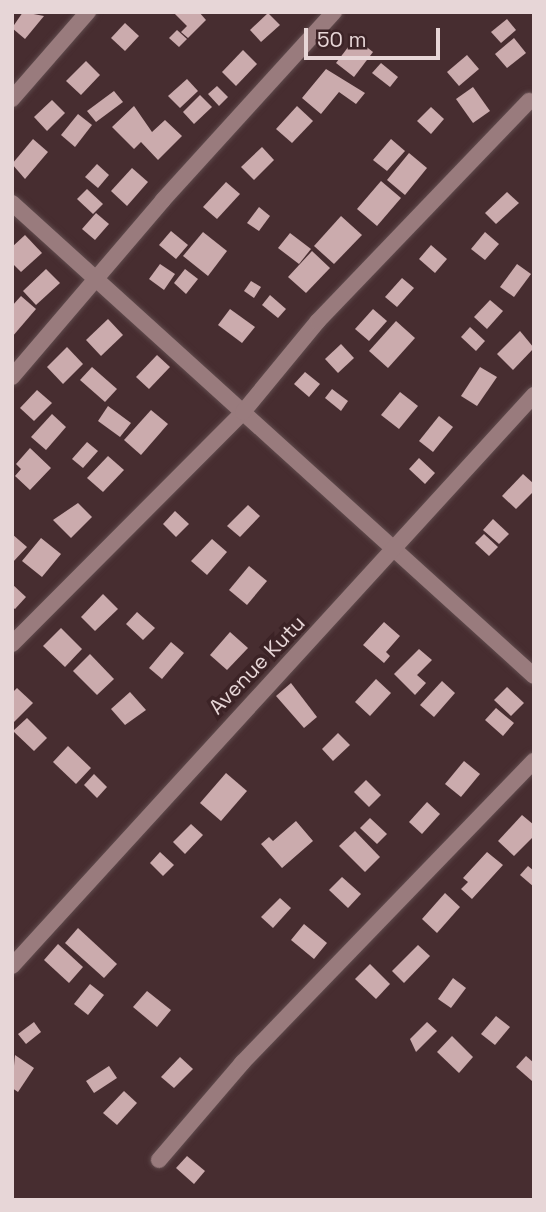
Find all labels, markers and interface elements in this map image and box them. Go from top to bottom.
scale bar [308,14,444,58]
text: 50 m [317,26,367,53]
street label: Avenue Kutu [204,610,310,720]

